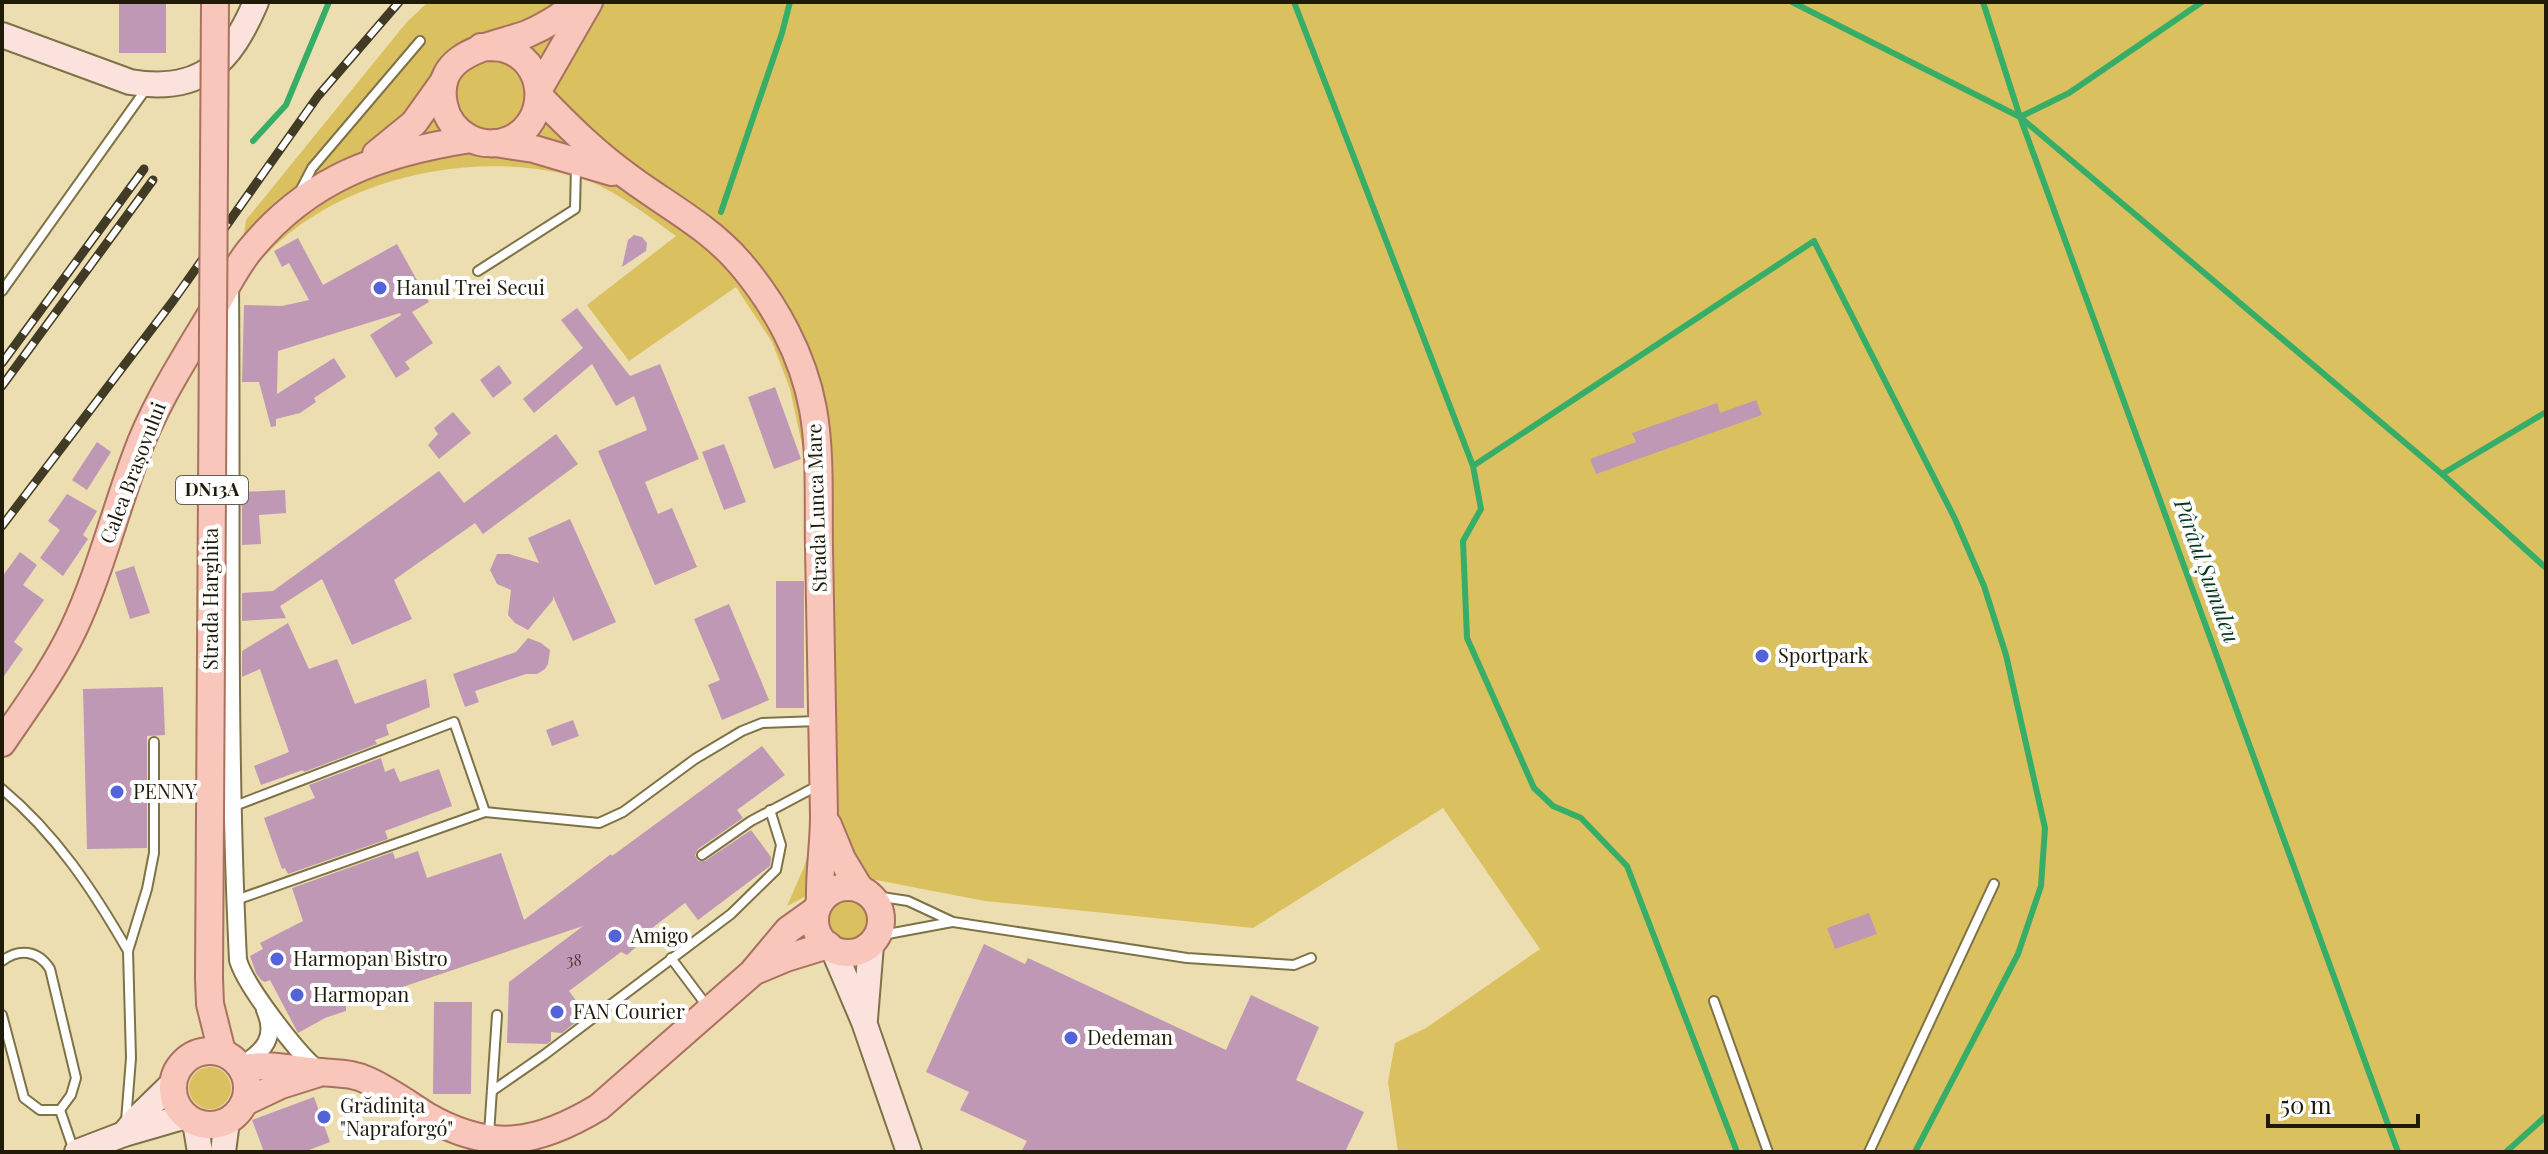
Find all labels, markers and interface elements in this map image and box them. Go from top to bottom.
place label: Hanul Trei Secui [396,273,545,300]
marker: Hanul Trei Secui [371,279,389,297]
street label: Calea Brașovului [92,398,172,548]
street label: Strada Lunca Mare [799,423,832,593]
road number: DN13A [176,476,248,504]
water label: Pârâul Șumuleu [2168,494,2248,647]
street label: Strada Harghita [196,528,223,670]
place label: Sportpark [1778,641,1868,668]
marker: Sportpark [1753,647,1771,665]
place label: PENNY [133,777,197,804]
marker: PENNY [108,783,126,801]
place label: Amigo [630,921,689,948]
marker: Amigo [606,927,624,945]
place label: Harmopan Bistro [293,944,448,971]
house number: 38 [566,949,582,970]
marker: Harmopan Bistro [268,950,286,968]
place label: Harmopan [313,980,409,1007]
marker: Harmopan [288,986,306,1004]
place label: FAN Courier [573,997,685,1024]
marker: FAN Courier [548,1003,566,1021]
place label: Dedeman [1087,1023,1173,1050]
marker: Dedeman [1062,1029,1080,1047]
scale bar [2268,1078,2418,1128]
text: 50 m [2280,1088,2332,1120]
place label: Grădinița "Napraforgó" [340,1091,453,1141]
marker: Grădinița "Napraforgó" [315,1108,333,1126]

